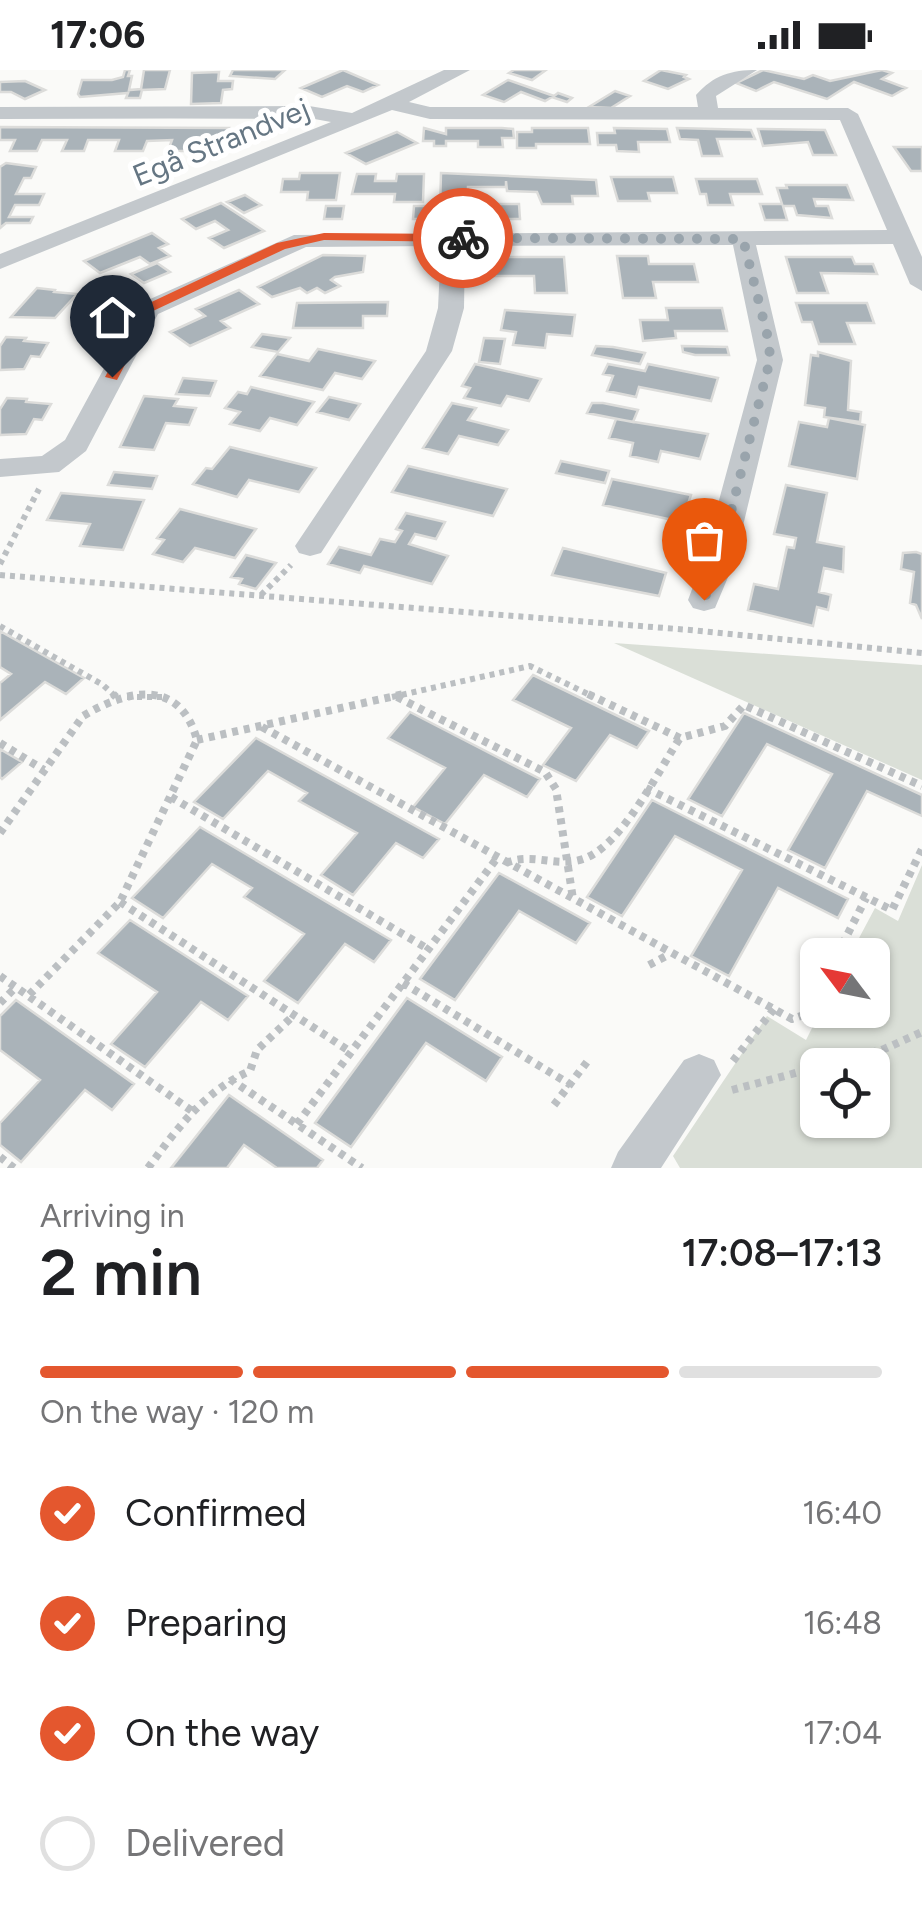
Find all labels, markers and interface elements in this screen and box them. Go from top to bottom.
text: 17:06 [50,12,145,58]
street label: Egå Strandvej [127,90,315,194]
courier [413,188,513,288]
icon: bike [436,211,491,266]
pin [70,275,155,378]
icon: home [85,290,140,345]
pin [662,498,747,601]
icon: bag [677,513,732,568]
north arrow [800,938,890,1028]
map controls [800,938,890,1138]
button: locate [800,1048,890,1138]
text: Arriving in [40,1197,185,1235]
text: 17:08–17:13 [682,1230,882,1276]
text: 2 min [40,1233,202,1311]
text: On the way · 120 m [40,1393,314,1431]
icon: check [40,1486,95,1541]
text: Confirmed [125,1490,307,1536]
text: 16:40 [802,1494,882,1532]
icon: check [40,1596,95,1651]
text: Preparing [125,1600,287,1646]
text: 16:48 [803,1604,882,1642]
icon: check [40,1706,95,1761]
text: On the way [125,1710,319,1756]
text: 17:04 [803,1714,882,1752]
text: Delivered [125,1820,285,1866]

